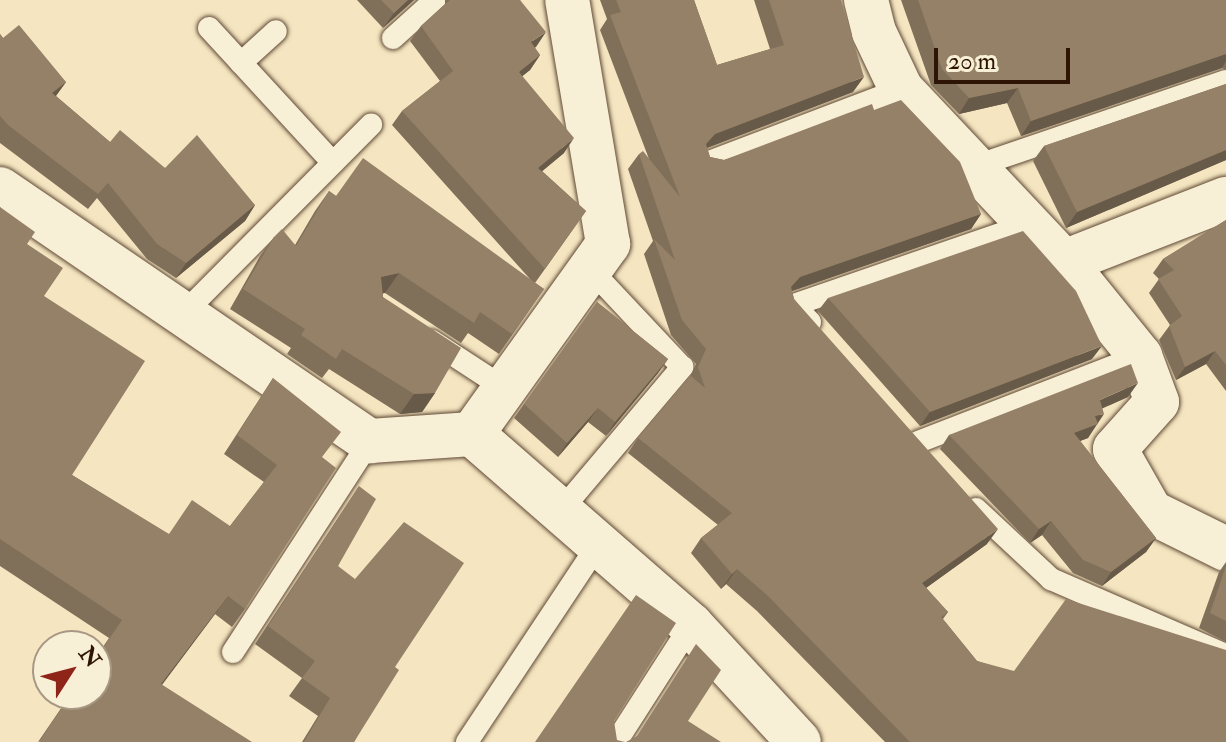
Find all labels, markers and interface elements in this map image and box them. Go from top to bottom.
scale bar [938,32,1074,82]
text: 20 m [948,46,996,77]
north arrow [32,630,112,710]
text: N [73,641,107,673]

